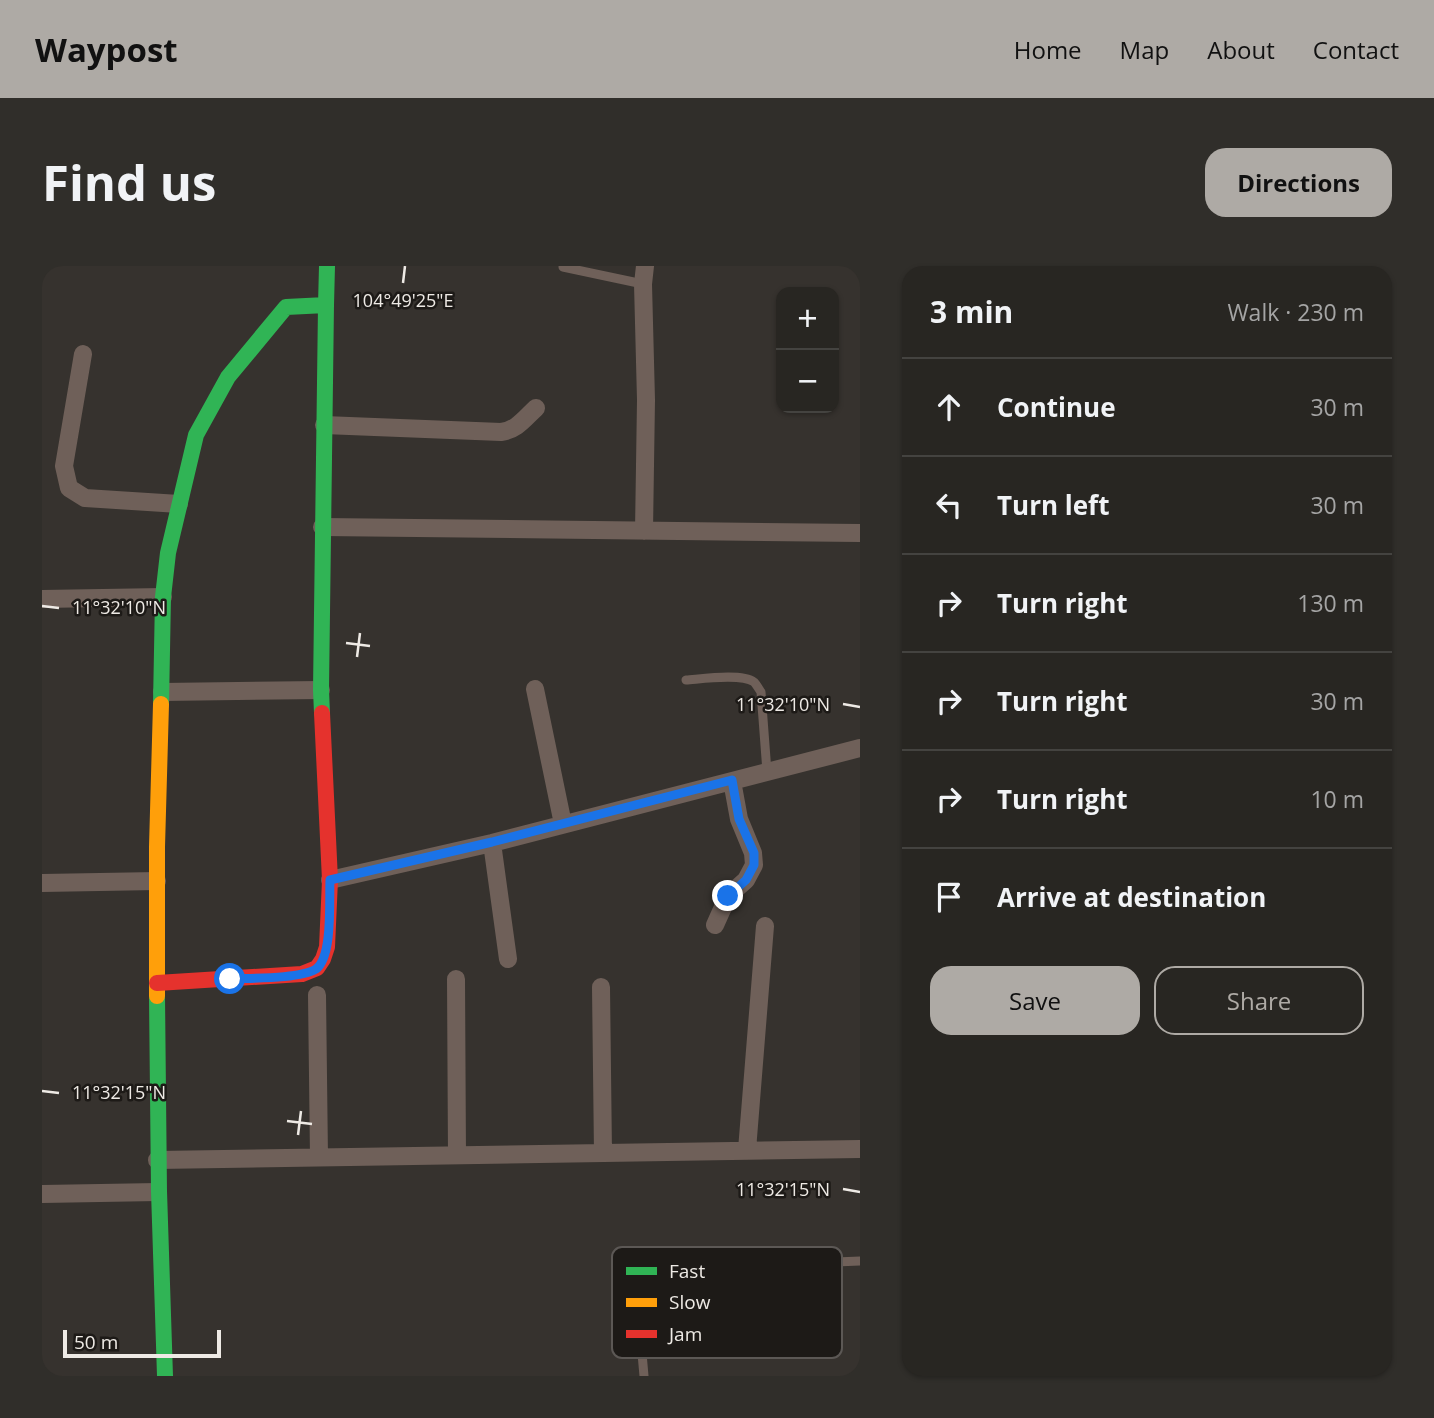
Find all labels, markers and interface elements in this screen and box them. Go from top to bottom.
text: Waypost [35,27,178,72]
text: Home [1014,33,1082,66]
text: Map [1120,33,1169,66]
text: About [1207,33,1275,66]
text: Contact [1313,33,1399,66]
button: Directions [1205,148,1392,217]
text: Find us [42,149,216,215]
map controls [776,287,839,413]
button: + [776,287,839,350]
text: 104°49'25"E [353,288,453,312]
text: 3 min [930,291,1013,332]
text: Walk · 230 m [1227,296,1364,328]
button: − [776,350,839,413]
icon: ahead [930,388,968,426]
text: Continue [997,389,1116,425]
text: 30 m [1310,391,1364,423]
icon: left [930,486,968,524]
text: Turn left [997,487,1109,523]
text: 30 m [1310,489,1364,521]
icon: right [930,584,968,622]
text: Turn right [997,585,1128,621]
text: 130 m [1297,587,1364,619]
text: 11°32'10"N [72,595,166,619]
icon: right [930,682,968,720]
text: Turn right [997,683,1128,719]
text: 30 m [1310,685,1364,717]
text: 11°32'10"N [736,692,830,716]
icon: right [930,780,968,818]
text: Turn right [997,781,1128,817]
text: 10 m [1310,783,1364,815]
icon: arrive [930,878,968,916]
text: Arrive at destination [997,879,1266,915]
route end [712,880,743,911]
route start [214,963,245,994]
button: Save [930,966,1140,1035]
button: Share [1154,966,1364,1035]
text: 11°32'15"N [72,1080,166,1104]
text: 11°32'15"N [736,1177,830,1201]
legend [612,1247,842,1358]
text: Fast [669,1258,705,1284]
text: Slow [669,1289,711,1315]
text: Jam [667,1321,702,1347]
scale bar [63,1327,220,1359]
text: 50 m [74,1329,118,1355]

